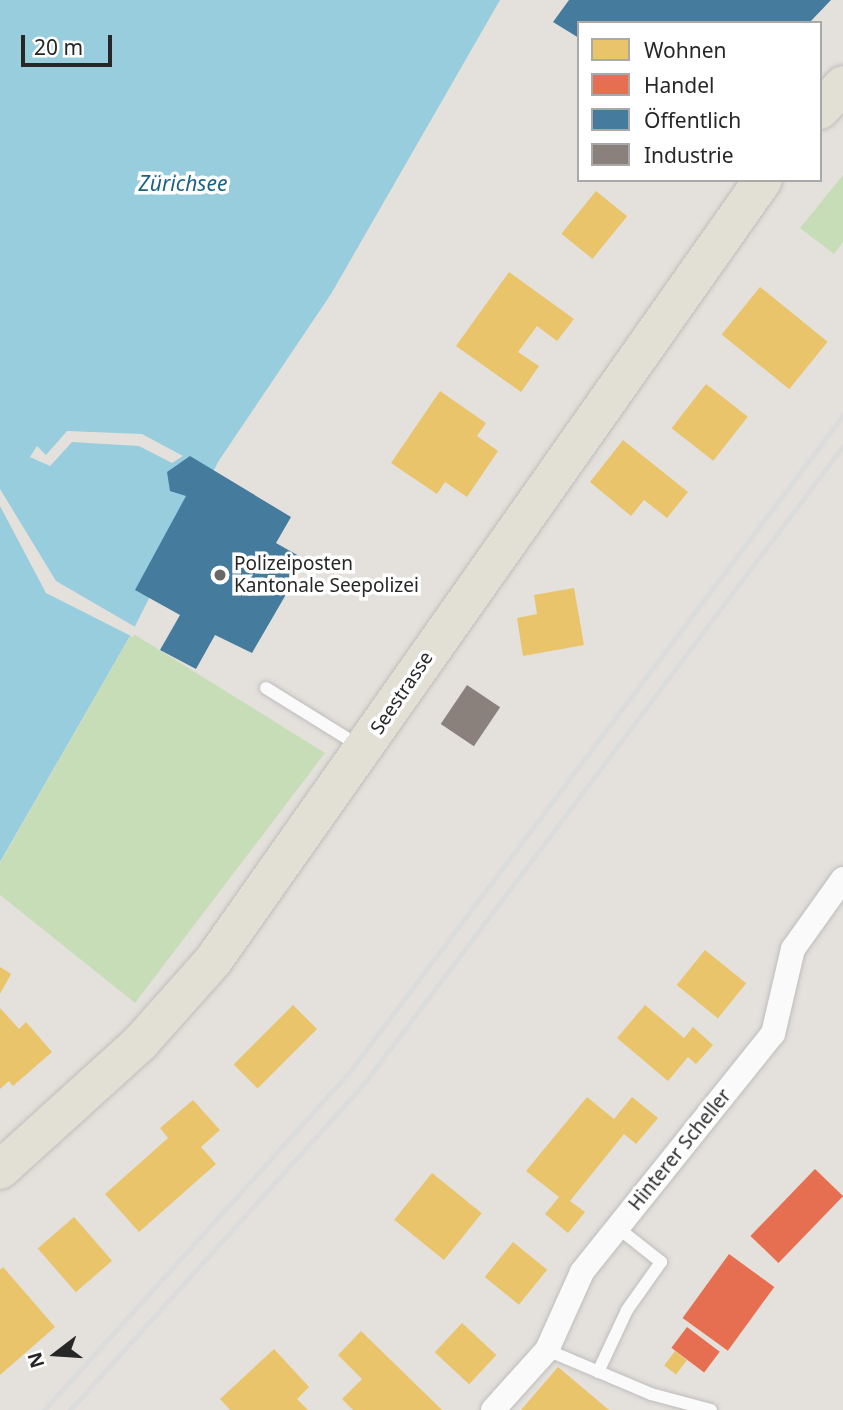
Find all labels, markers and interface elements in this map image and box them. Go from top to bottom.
scale bar [24,21,116,65]
legend [577,21,822,182]
text: 20 m [34,33,83,61]
text: Wohnen [644,36,727,64]
text: Handel [644,71,715,99]
text: Öffentlich [644,106,741,134]
text: Industrie [644,141,734,169]
water label: Zürichsee [139,170,227,196]
place label: Polizeiposten Kantonale Seepolizei [234,553,419,597]
marker: Polizeiposten Kantonale Seepolizei [212,567,228,583]
street label: Seestrasse [366,647,438,739]
street label: Hinterer Scheller [624,1085,736,1215]
north arrow [21,1319,91,1389]
text: N [21,1349,51,1371]

